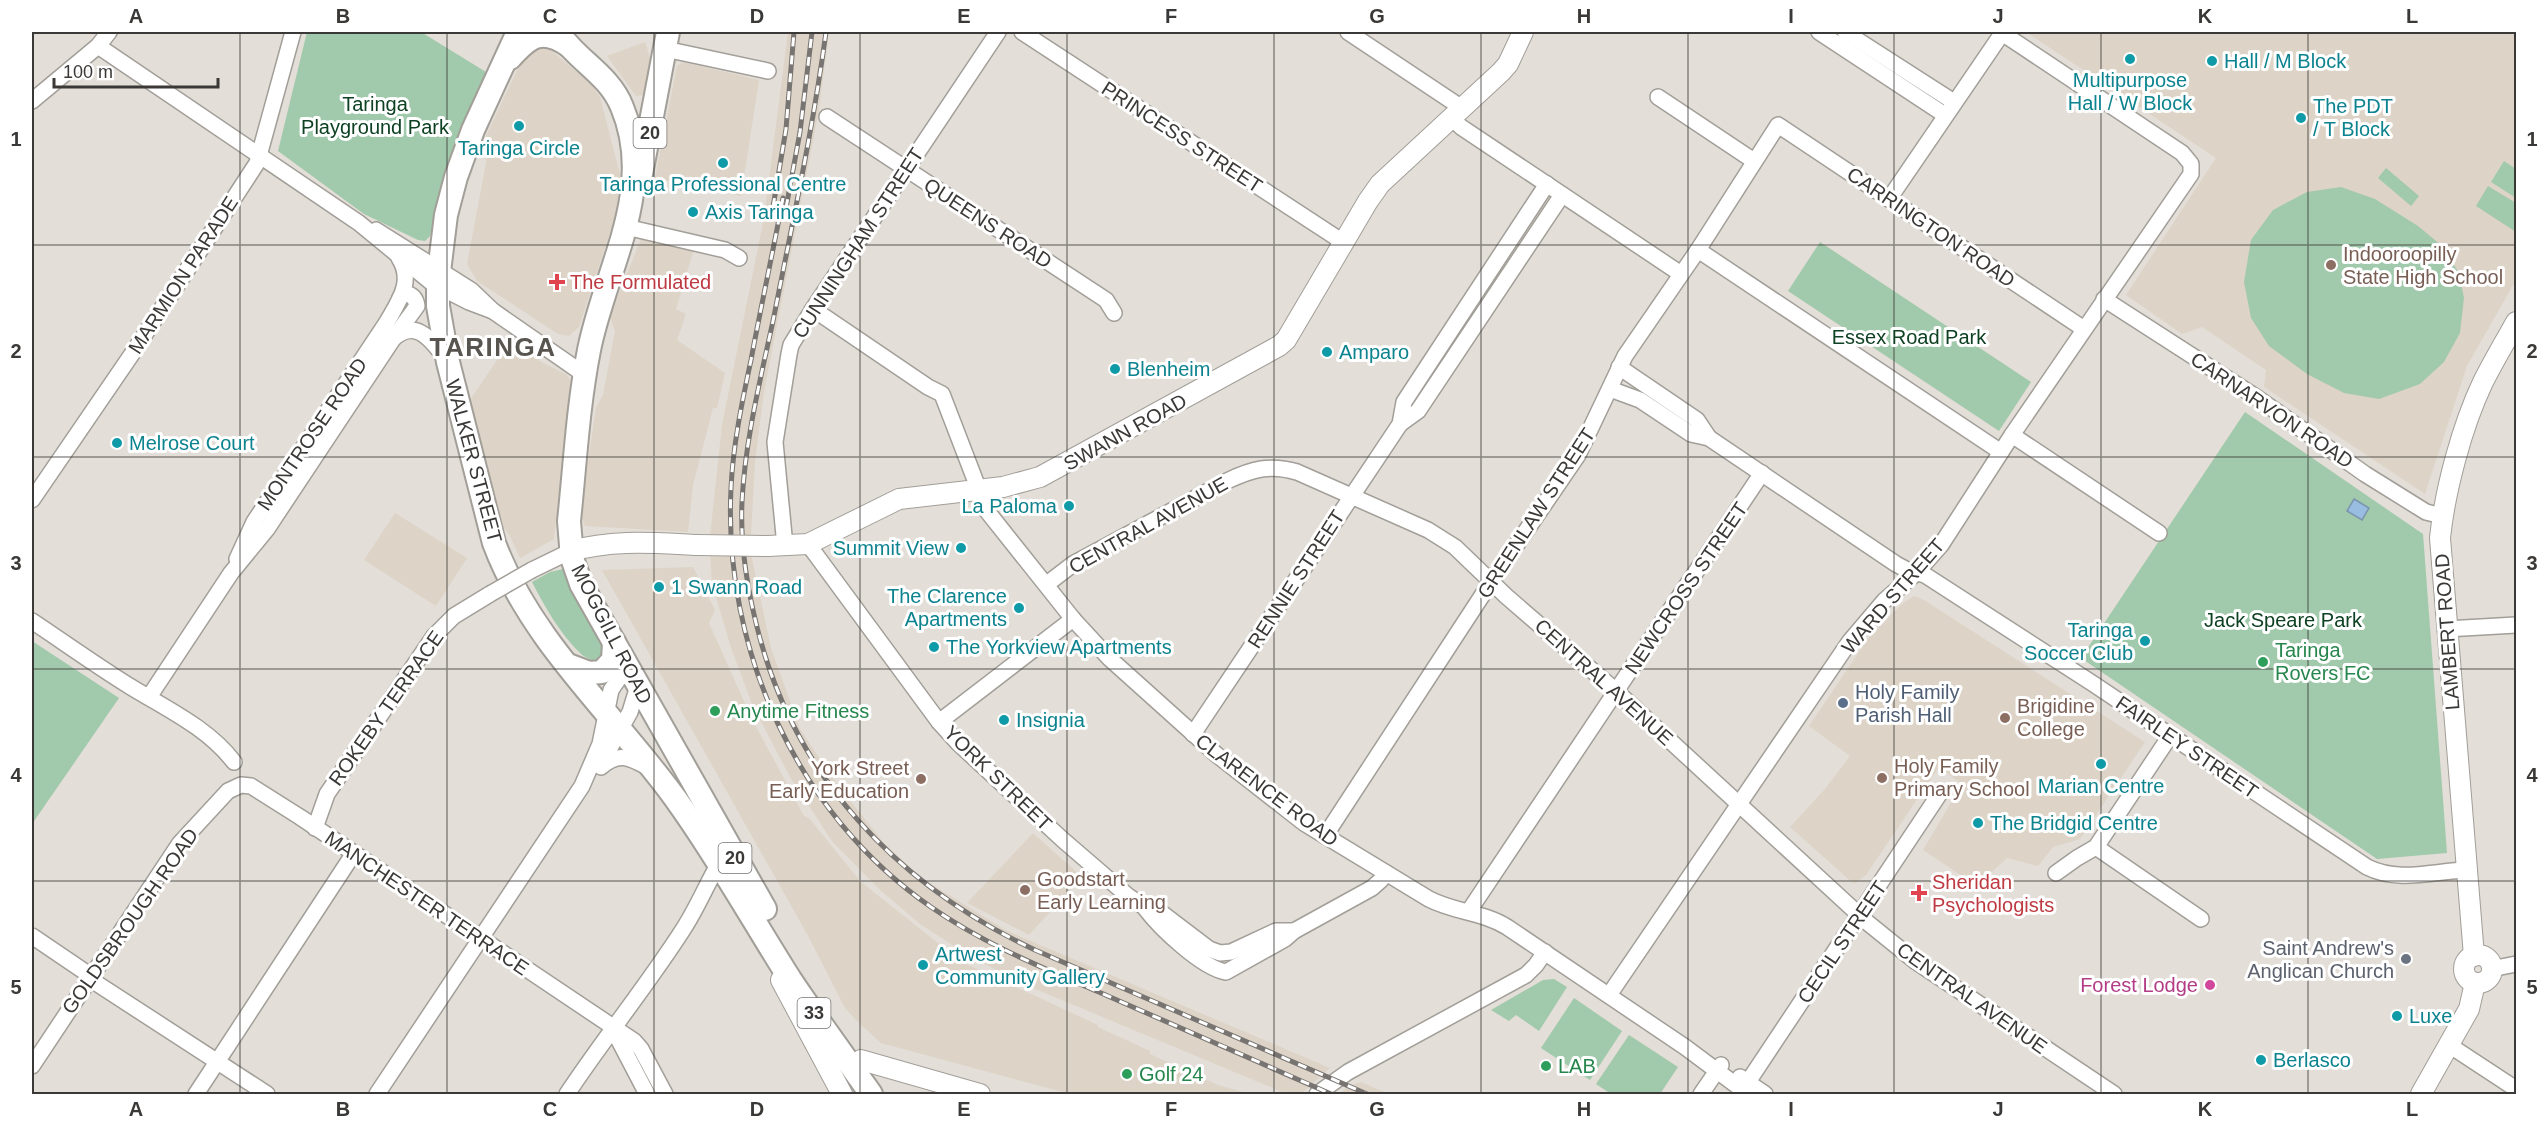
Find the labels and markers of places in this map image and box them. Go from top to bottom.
place label: Hall / M Block [2224,50,2347,72]
marker: Multipurpose Hall / W Block [2123,52,2137,66]
marker: Hall / M Block [2205,54,2219,68]
place label: Multipurpose Hall / W Block [2068,69,2193,114]
place label: The PDT / T Block [2313,95,2393,140]
marker: The PDT / T Block [2294,111,2308,125]
marker: Taringa Circle [512,119,526,133]
place label: Taringa Circle [458,137,580,159]
marker: Taringa Professional Centre [716,156,730,170]
place label: Taringa Professional Centre [600,173,846,195]
place label: Axis Taringa [705,201,814,223]
marker: Axis Taringa [686,205,700,219]
place label: Indooroopilly State High School [2343,243,2503,288]
marker: Indooroopilly State High School [2324,258,2338,272]
place label: The Formulated [570,271,711,293]
marker: The Formulated [548,273,566,291]
place label: Amparo [1339,341,1409,363]
marker: Amparo [1320,345,1334,359]
place label: Blenheim [1127,358,1210,380]
marker: Blenheim [1108,362,1122,376]
place label: Melrose Court [129,432,255,454]
marker: Melrose Court [110,436,124,450]
place label: La Paloma [961,495,1058,517]
marker: La Paloma [1062,499,1076,513]
place label: Summit View [833,537,950,559]
marker: Summit View [954,541,968,555]
place label: 1 Swann Road [671,576,802,598]
marker: 1 Swann Road [652,580,666,594]
place label: The Clarence Apartments [887,585,1007,630]
marker: The Clarence Apartments [1012,601,1026,615]
place label: Taringa Soccer Club [2024,619,2134,664]
marker: Taringa Soccer Club [2138,634,2152,648]
place label: The Yorkview Apartments [946,636,1172,658]
place label: Taringa Rovers FC [2275,639,2371,684]
marker: The Yorkview Apartments [927,640,941,654]
marker: Taringa Rovers FC [2256,655,2270,669]
place label: Holy Family Parish Hall [1855,681,1959,726]
place label: Brigidine College [2017,695,2095,740]
marker: Holy Family Parish Hall [1836,696,1850,710]
place label: Anytime Fitness [727,700,869,722]
marker: Anytime Fitness [708,704,722,718]
place label: Insignia [1016,709,1086,731]
marker: Brigidine College [1998,711,2012,725]
marker: Insignia [997,713,1011,727]
place label: Holy Family Primary School [1894,755,2030,800]
place label: York Street Early Education [769,757,909,802]
marker: Marian Centre [2094,757,2108,771]
marker: Holy Family Primary School [1875,771,1889,785]
marker: York Street Early Education [914,772,928,786]
place label: Marian Centre [2038,775,2164,797]
place label: The Bridgid Centre [1990,812,2158,834]
marker: The Bridgid Centre [1971,816,1985,830]
place label: Goodstart Early Learning [1037,868,1166,913]
place label: Sheridan Psychologists [1932,871,2054,916]
marker: Goodstart Early Learning [1018,883,1032,897]
marker: Sheridan Psychologists [1910,884,1928,902]
place label: Saint Andrew's Anglican Church [2247,937,2394,982]
place label: Artwest Community Gallery [935,943,1105,988]
marker: Saint Andrew's Anglican Church [2399,952,2413,966]
marker: Artwest Community Gallery [916,958,930,972]
place label: Forest Lodge [2080,974,2198,996]
marker: Forest Lodge [2203,978,2217,992]
place label: Luxe [2409,1005,2452,1027]
marker: Luxe [2390,1009,2404,1023]
place label: Berlasco [2273,1049,2351,1071]
marker: Berlasco [2254,1053,2268,1067]
place label: LAB [1558,1055,1596,1077]
marker: LAB [1539,1059,1553,1073]
place label: Golf 24 [1139,1063,1203,1085]
marker: Golf 24 [1120,1067,1134,1081]

